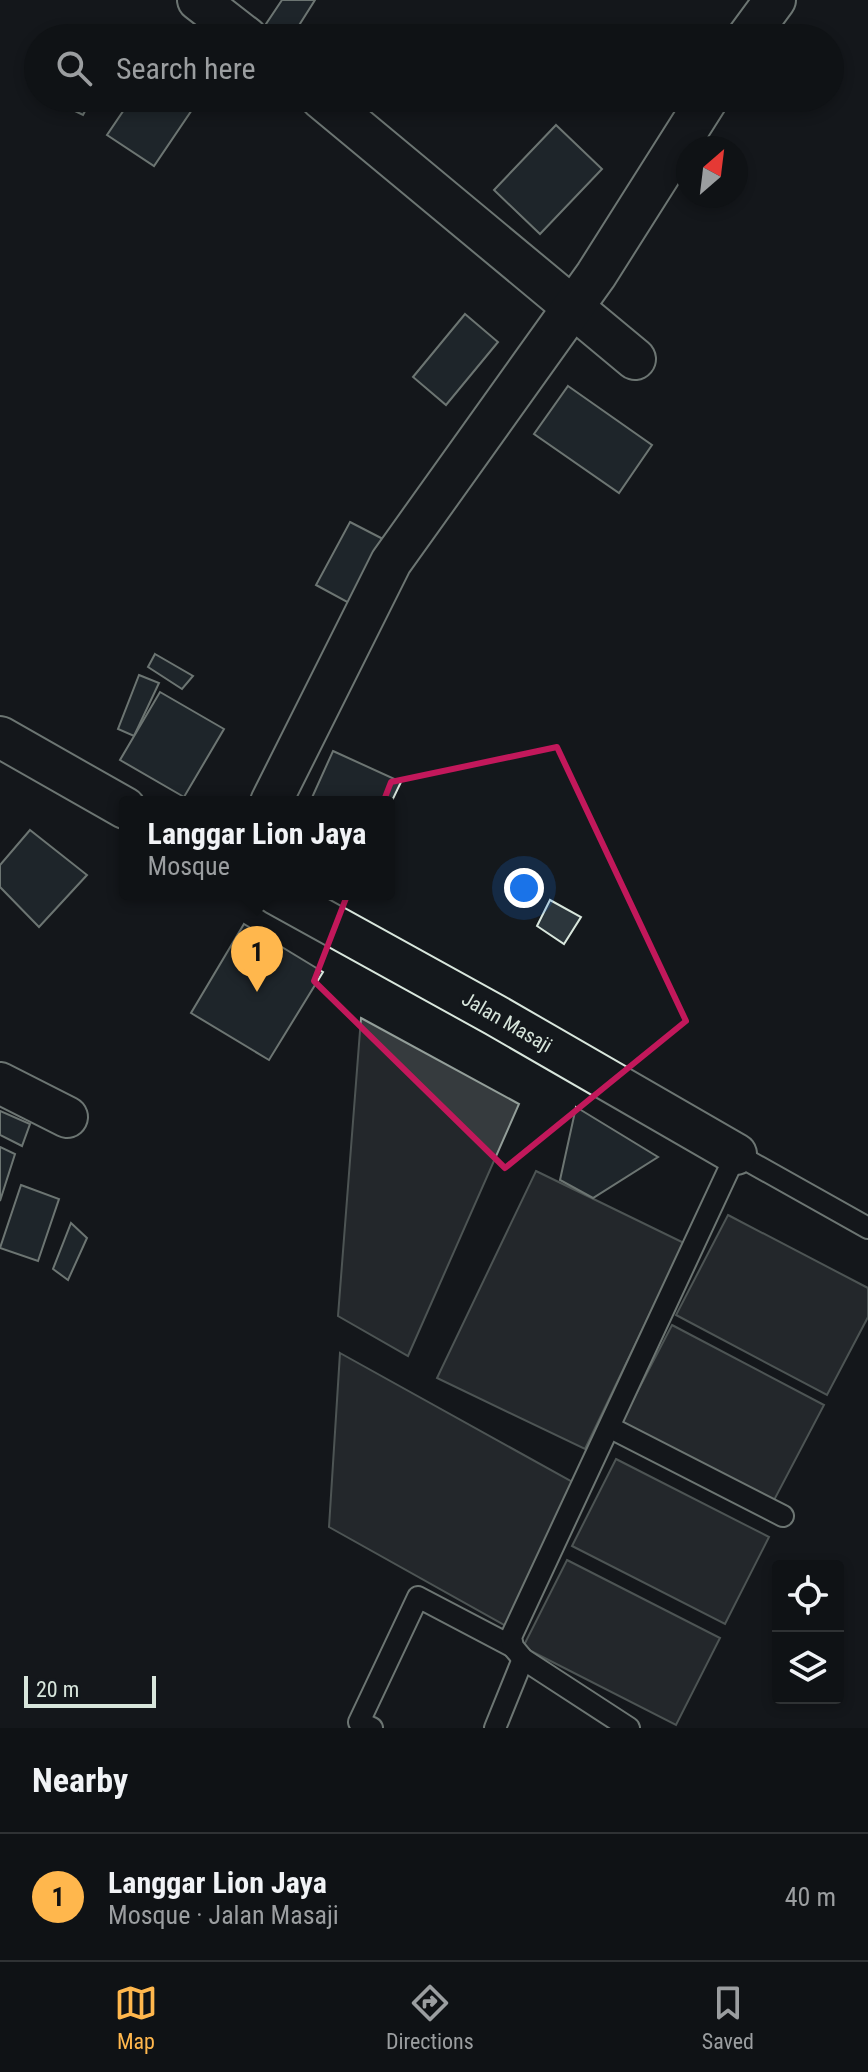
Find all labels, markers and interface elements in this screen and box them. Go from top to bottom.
search box [24,24,844,112]
icon: search [52,46,96,90]
text: Search here [116,51,256,86]
north arrow [676,136,748,208]
popup [119,796,395,900]
text: Langgar Lion Jaya [148,816,366,851]
text: Mosque [148,851,230,881]
your location [504,868,544,908]
pin: 1 [231,926,283,992]
street label: Jalan Masaji [458,987,556,1057]
map controls [772,1560,844,1704]
button: locate [772,1560,844,1632]
button: layers [772,1632,844,1704]
scale bar [24,1672,156,1708]
text: 20 m [36,1677,79,1702]
text: Nearby [32,1760,128,1800]
text: Langgar Lion Jaya [108,1865,327,1900]
text: 1 [51,1882,65,1912]
text: 40 m [785,1882,836,1912]
text: Mosque · Jalan Masaji [108,1900,339,1930]
tab: Map [114,1981,158,2054]
tab: Directions [386,1981,474,2054]
tab: Saved [702,1981,754,2054]

